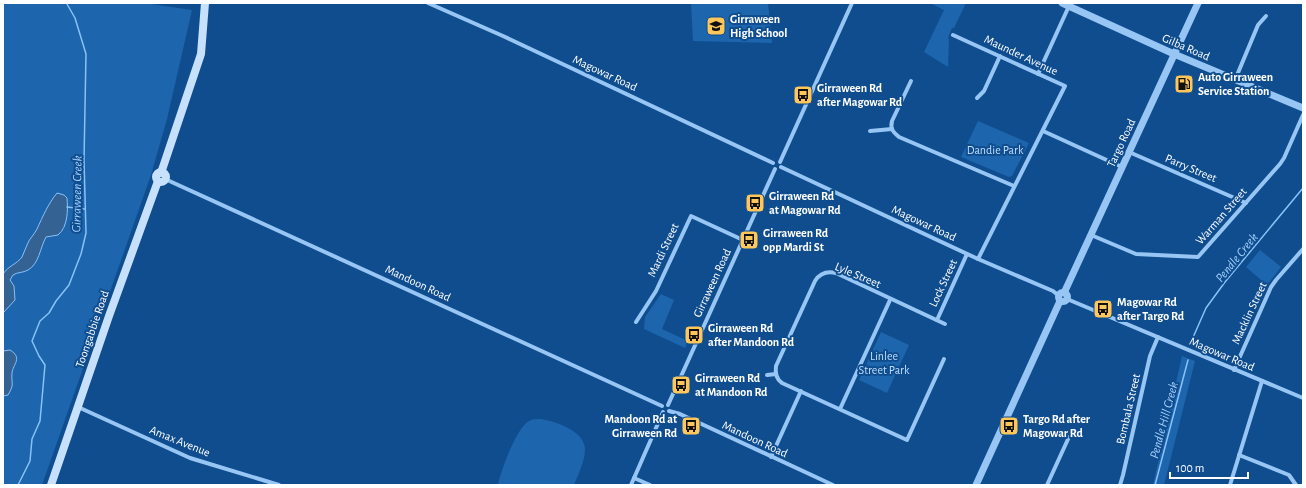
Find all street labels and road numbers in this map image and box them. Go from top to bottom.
street label: Gilba Road [1160,32,1212,62]
street label: Maunder Avenue [982,33,1060,77]
street label: Magowar Road [571,53,639,93]
street label: Targo Road [1105,117,1137,169]
street label: Parry Street [1163,152,1219,185]
street label: Warman Street [1193,185,1249,247]
street label: Magowar Road [890,203,958,243]
street label: Mardi Street [645,221,681,279]
street label: Girraween Road [691,247,733,319]
street label: Lock Street [927,257,959,309]
street label: Lyle Street [833,260,883,291]
street label: Mandoon Road [383,263,453,303]
street label: Macklin Street [1229,280,1269,346]
street label: Toongabbie Road [73,289,111,369]
street label: Magowar Road [1188,335,1256,373]
street label: Bombala Street [1114,372,1142,446]
street label: Mandoon Road [720,419,790,459]
street label: Amax Avenue [148,423,212,459]

